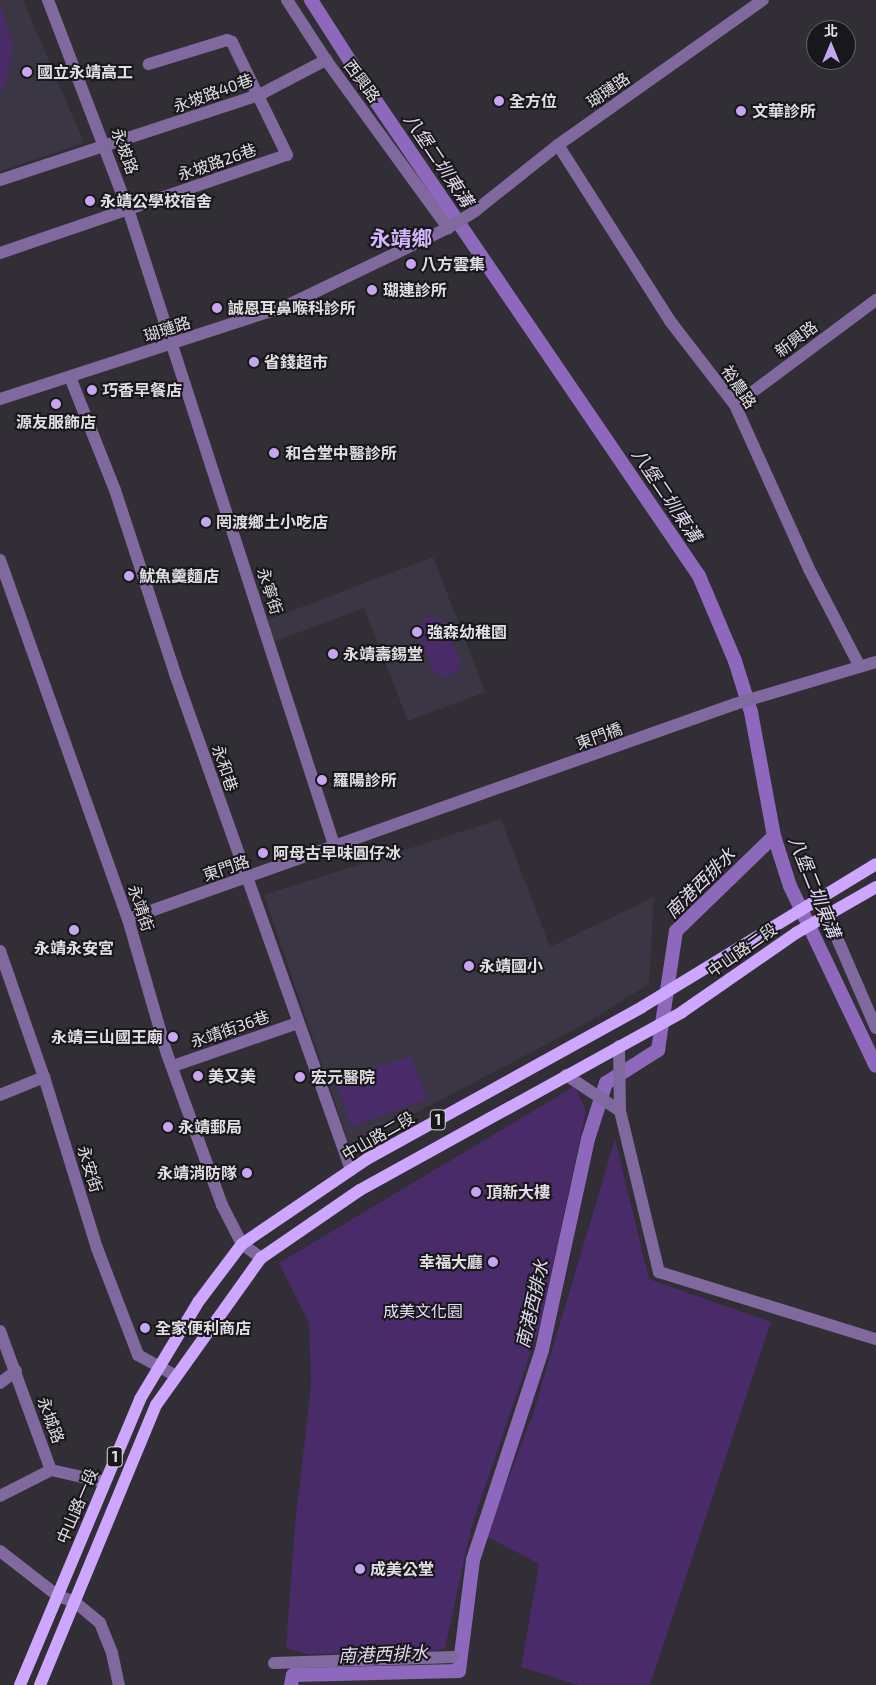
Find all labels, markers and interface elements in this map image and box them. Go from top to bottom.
north arrow [806,20,856,70]
text: 北 [824,22,838,39]
street label: 西興路 [340,56,384,106]
place label: 國立永靖高工 [37,62,133,82]
marker: 國立永靖高工 [21,66,33,78]
street label: 瑚璉路 [583,68,633,112]
street label: 永坡路40巷 [170,70,256,116]
place label: 全方位 [509,91,557,111]
marker: 全方位 [493,95,505,107]
place label: 文華診所 [752,101,816,121]
marker: 文華診所 [734,104,748,118]
water label: 八堡二圳東溝 [400,109,478,211]
street label: 永坡路 [108,125,142,177]
street label: 永坡路26巷 [175,140,259,184]
place label: 永靖公學校宿舍 [100,191,212,211]
marker: 永靖公學校宿舍 [84,195,96,207]
district label: 永靖鄉 [370,225,432,251]
place label: 八方雲集 [421,254,485,274]
marker: 八方雲集 [405,258,417,270]
place label: 瑚連診所 [383,280,447,300]
marker: 瑚連診所 [365,283,379,297]
place label: 誠恩耳鼻喉科診所 [228,298,356,318]
marker: 誠恩耳鼻喉科診所 [210,301,224,315]
street label: 瑚璉路 [141,312,193,346]
street label: 新興路 [771,317,821,361]
place label: 省錢超市 [264,352,328,372]
marker: 省錢超市 [248,356,260,368]
street label: 裕農路 [718,362,760,412]
place label: 巧香早餐店 [102,380,182,400]
marker: 巧香早餐店 [86,384,98,396]
marker: 源友服飾店 [50,398,62,410]
place label: 源友服飾店 [16,412,96,432]
place label: 和合堂中醫診所 [285,443,397,463]
water label: 八堡二圳東溝 [628,444,706,546]
marker: 和合堂中醫診所 [267,446,281,460]
place label: 罔渡鄉土小吃店 [216,512,328,532]
marker: 罔渡鄉土小吃店 [200,516,212,528]
street label: 永寧街 [253,565,287,617]
place label: 魷魚羹麵店 [139,566,219,586]
marker: 魷魚羹麵店 [123,570,135,582]
place label: 強森幼稚園 [427,622,507,642]
marker: 強森幼稚園 [411,626,423,638]
place label: 永靖壽錫堂 [343,644,423,664]
marker: 永靖壽錫堂 [327,648,339,660]
street label: 東門橋 [573,719,625,753]
street label: 永和巷 [208,742,242,794]
place label: 羅陽診所 [333,770,397,790]
marker: 羅陽診所 [315,773,329,787]
water label: 八堡二圳東溝 [785,833,845,941]
place label: 阿母古早味圓仔冰 [273,843,401,863]
water label: 南港西排水 [661,844,739,922]
marker: 阿母古早味圓仔冰 [257,847,269,859]
street label: 東門路 [200,851,252,885]
street label: 永靖街 [124,882,158,934]
street label: 中山路二段 [704,919,780,981]
marker: 永靖永安宮 [68,924,80,936]
place label: 永靖永安宮 [34,938,114,958]
place label: 永靖國小 [479,956,543,976]
marker: 永靖國小 [463,960,475,972]
street label: 永靖街36巷 [188,1007,272,1051]
place label: 永靖三山國王廟 [51,1027,163,1047]
marker: 永靖三山國王廟 [167,1031,179,1043]
place label: 美又美 [208,1066,256,1086]
place label: 宏元醫院 [311,1067,375,1087]
marker: 美又美 [192,1070,204,1082]
marker: 宏元醫院 [293,1070,307,1084]
street label: 中山路二段 [339,1108,417,1164]
road number: 1 [429,1108,447,1132]
place label: 永靖郵局 [178,1117,242,1137]
marker: 永靖郵局 [162,1121,174,1133]
street label: 永安街 [74,1143,106,1195]
place label: 永靖消防隊 [157,1163,237,1183]
marker: 永靖消防隊 [241,1167,253,1179]
place label: 頂新大樓 [486,1182,550,1202]
marker: 頂新大樓 [470,1186,482,1198]
place label: 幸福大廳 [419,1252,483,1272]
marker: 幸福大廳 [487,1256,499,1268]
water label: 南港西排水 [511,1258,553,1350]
park label: 成美文化園 [383,1301,463,1321]
place label: 全家便利商店 [155,1318,251,1338]
marker: 全家便利商店 [139,1322,151,1334]
street label: 永城路 [34,1394,68,1446]
road number: 1 [106,1444,124,1470]
street label: 中山路一段 [53,1465,101,1547]
place label: 成美公堂 [370,1559,434,1579]
marker: 成美公堂 [354,1563,366,1575]
water label: 南港西排水 [338,1642,428,1666]

